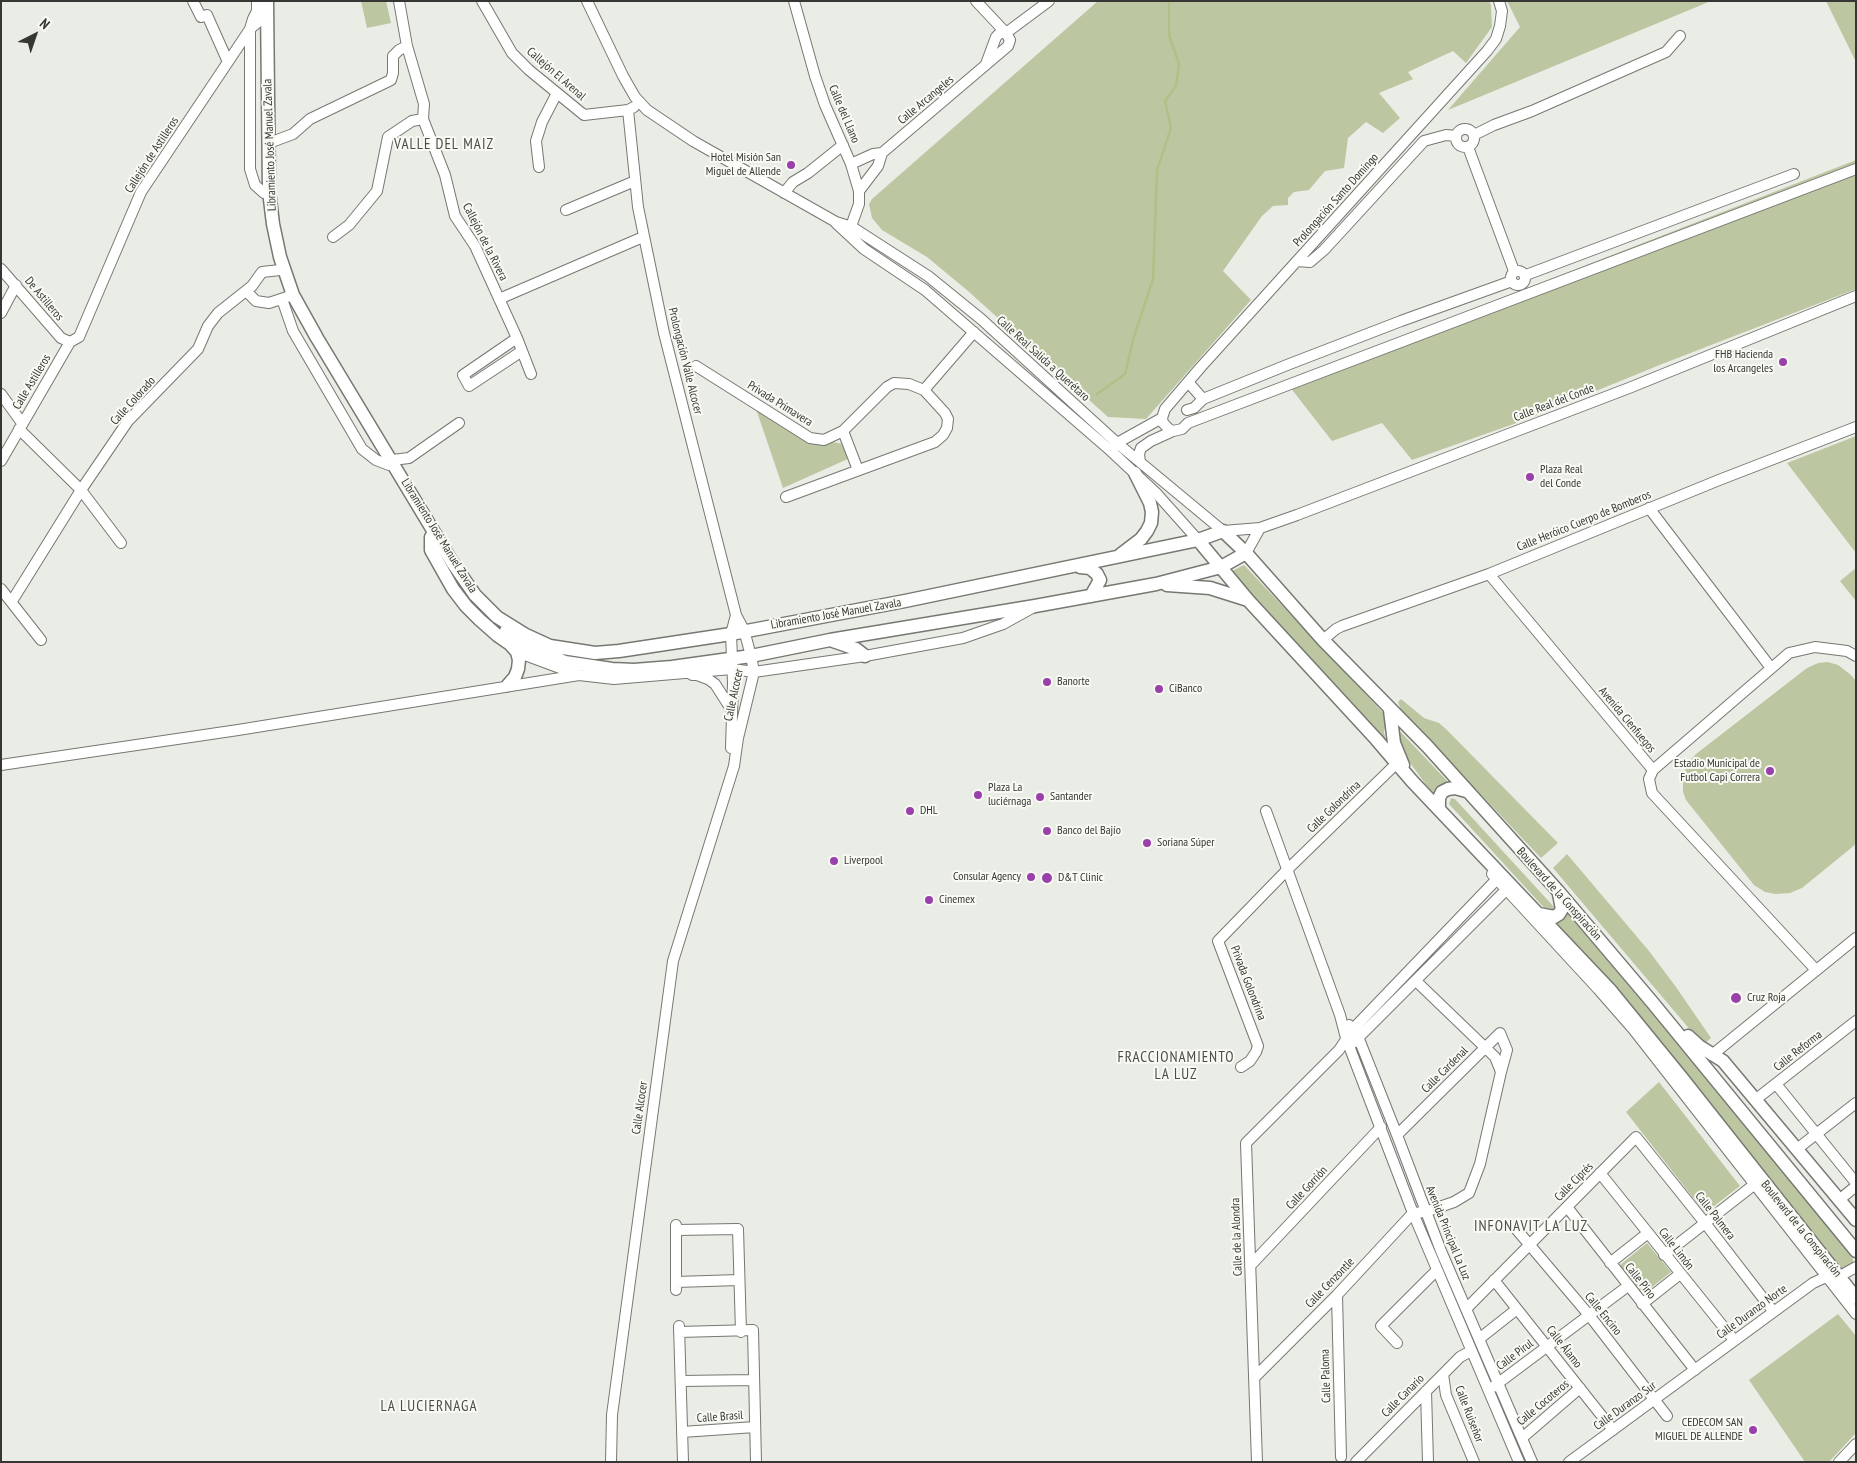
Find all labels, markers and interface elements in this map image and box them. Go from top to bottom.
north arrow [10,10,60,60]
text: N [36,14,54,33]
street label: Callejón El Arenal [524,44,588,104]
street label: Calle Arcangeles [895,72,957,128]
street label: Libramiento José Manuel Zavala [260,79,280,211]
street label: Calle del Llano [825,83,863,145]
street label: Callejón de Astilleros [122,114,182,196]
district label: VALLE DEL MAIZ [392,136,496,154]
street label: Prolongación Santo Domingo [1290,150,1382,250]
place label: Hotel Misión San Miguel de Allende [706,151,781,179]
marker: Hotel Misión San Miguel de Allende [785,159,797,171]
street label: Callejón de la Rivera [459,201,511,283]
street label: De Astilleros [22,274,66,324]
street label: Prolongación Valle Alcocer [665,306,705,416]
street label: Calle Real Salida a Querétaro [993,313,1093,405]
place label: FHB Hacienda los Arcangeles [1713,348,1773,376]
street label: Calle Astilleros [10,352,54,412]
marker: FHB Hacienda los Arcangeles [1777,356,1789,368]
street label: Calle Colorado [108,374,158,428]
street label: Privada Primavera [745,378,815,430]
street label: Calle Real del Conde [1512,381,1596,425]
place label: Plaza Real del Conde [1540,463,1583,491]
marker: Plaza Real del Conde [1524,471,1536,483]
street label: Libramiento José Manuel Zavala [398,476,480,596]
street label: Calle Heróico Cuerpo de Bomberos [1515,487,1653,555]
street label: Libramiento José Manuel Zavala [770,595,902,633]
street label: Calle Alcocer [721,667,747,723]
place label: Banorte [1057,675,1090,689]
marker: Banorte [1041,676,1053,688]
place label: CiBanco [1169,682,1202,696]
marker: CiBanco [1153,683,1165,695]
street label: Avenida Cienfuegos [1595,684,1659,756]
place label: Estadio Municipal de Futbol Capi Correra [1674,757,1760,785]
marker: Estadio Municipal de Futbol Capi Correra [1764,765,1776,777]
street label: Calle Golondrina [1304,778,1364,836]
place label: Plaza La luciérnaga [988,781,1031,809]
marker: Plaza La luciérnaga [972,789,984,801]
place label: Santander [1050,790,1092,804]
marker: Santander [1034,791,1046,803]
place label: DHL [920,804,938,818]
marker: DHL [904,805,916,817]
place label: Banco del Bajío [1057,824,1121,838]
marker: Banco del Bajío [1041,825,1053,837]
place label: Soriana Súper [1157,836,1214,850]
marker: Soriana Súper [1141,837,1153,849]
street label: Boulevard de la Conspiración [1514,845,1604,943]
place label: Liverpool [844,854,883,868]
marker: Liverpool [828,855,840,867]
place label: Consular Agency [953,870,1021,884]
marker: Consular Agency [1025,871,1037,883]
marker: D&T Clinic [1040,871,1054,885]
place label: D&T Clinic [1058,871,1103,885]
place label: Cinemex [939,893,975,907]
marker: Cinemex [923,894,935,906]
street label: Privada Golondrina [1227,944,1269,1022]
marker: Cruz Roja [1729,991,1743,1005]
place label: Cruz Roja [1747,991,1786,1005]
street label: Calle Reforma [1771,1028,1825,1074]
street label: Calle Cardenal [1419,1044,1471,1096]
district label: FRACCIONAMIENTO LA LUZ [1116,1049,1236,1084]
street label: Calle Alcocer [629,1081,651,1135]
street label: Calle Ciprés [1552,1160,1596,1204]
street label: Calle Gorrión [1283,1163,1331,1213]
street label: Boulevard de la Conspiración [1758,1178,1844,1280]
street label: Avenida Principal La Luz [1423,1184,1473,1282]
street label: Calle Palmera [1692,1189,1738,1243]
street label: Calle de la Alondra [1228,1198,1246,1276]
district label: INFONAVIT LA LUZ [1472,1218,1590,1236]
street label: Calle Limón [1655,1225,1697,1273]
street label: Calle Cenzontle [1302,1255,1358,1311]
street label: Calle Pino [1621,1260,1659,1302]
street label: Calle Duranzo Norte [1714,1282,1790,1342]
street label: Calle Encino [1581,1290,1625,1338]
street label: Calle Álamo [1543,1323,1585,1371]
street label: Calle Pirul [1494,1336,1536,1374]
street label: Calle Paloma [1318,1349,1334,1403]
street label: Calle Canario [1379,1372,1427,1420]
street label: Calle Cocoteros [1514,1377,1572,1429]
street label: Calle Duranzo Sur [1591,1379,1659,1433]
street label: Calle Ruiseñor [1452,1384,1486,1444]
district label: LA LUCIERNAGA [379,1398,479,1416]
street label: Calle Brasil [696,1408,744,1426]
place label: CEDECOM SAN MIGUEL DE ALLENDE [1655,1416,1743,1444]
marker: CEDECOM SAN MIGUEL DE ALLENDE [1747,1424,1759,1436]

